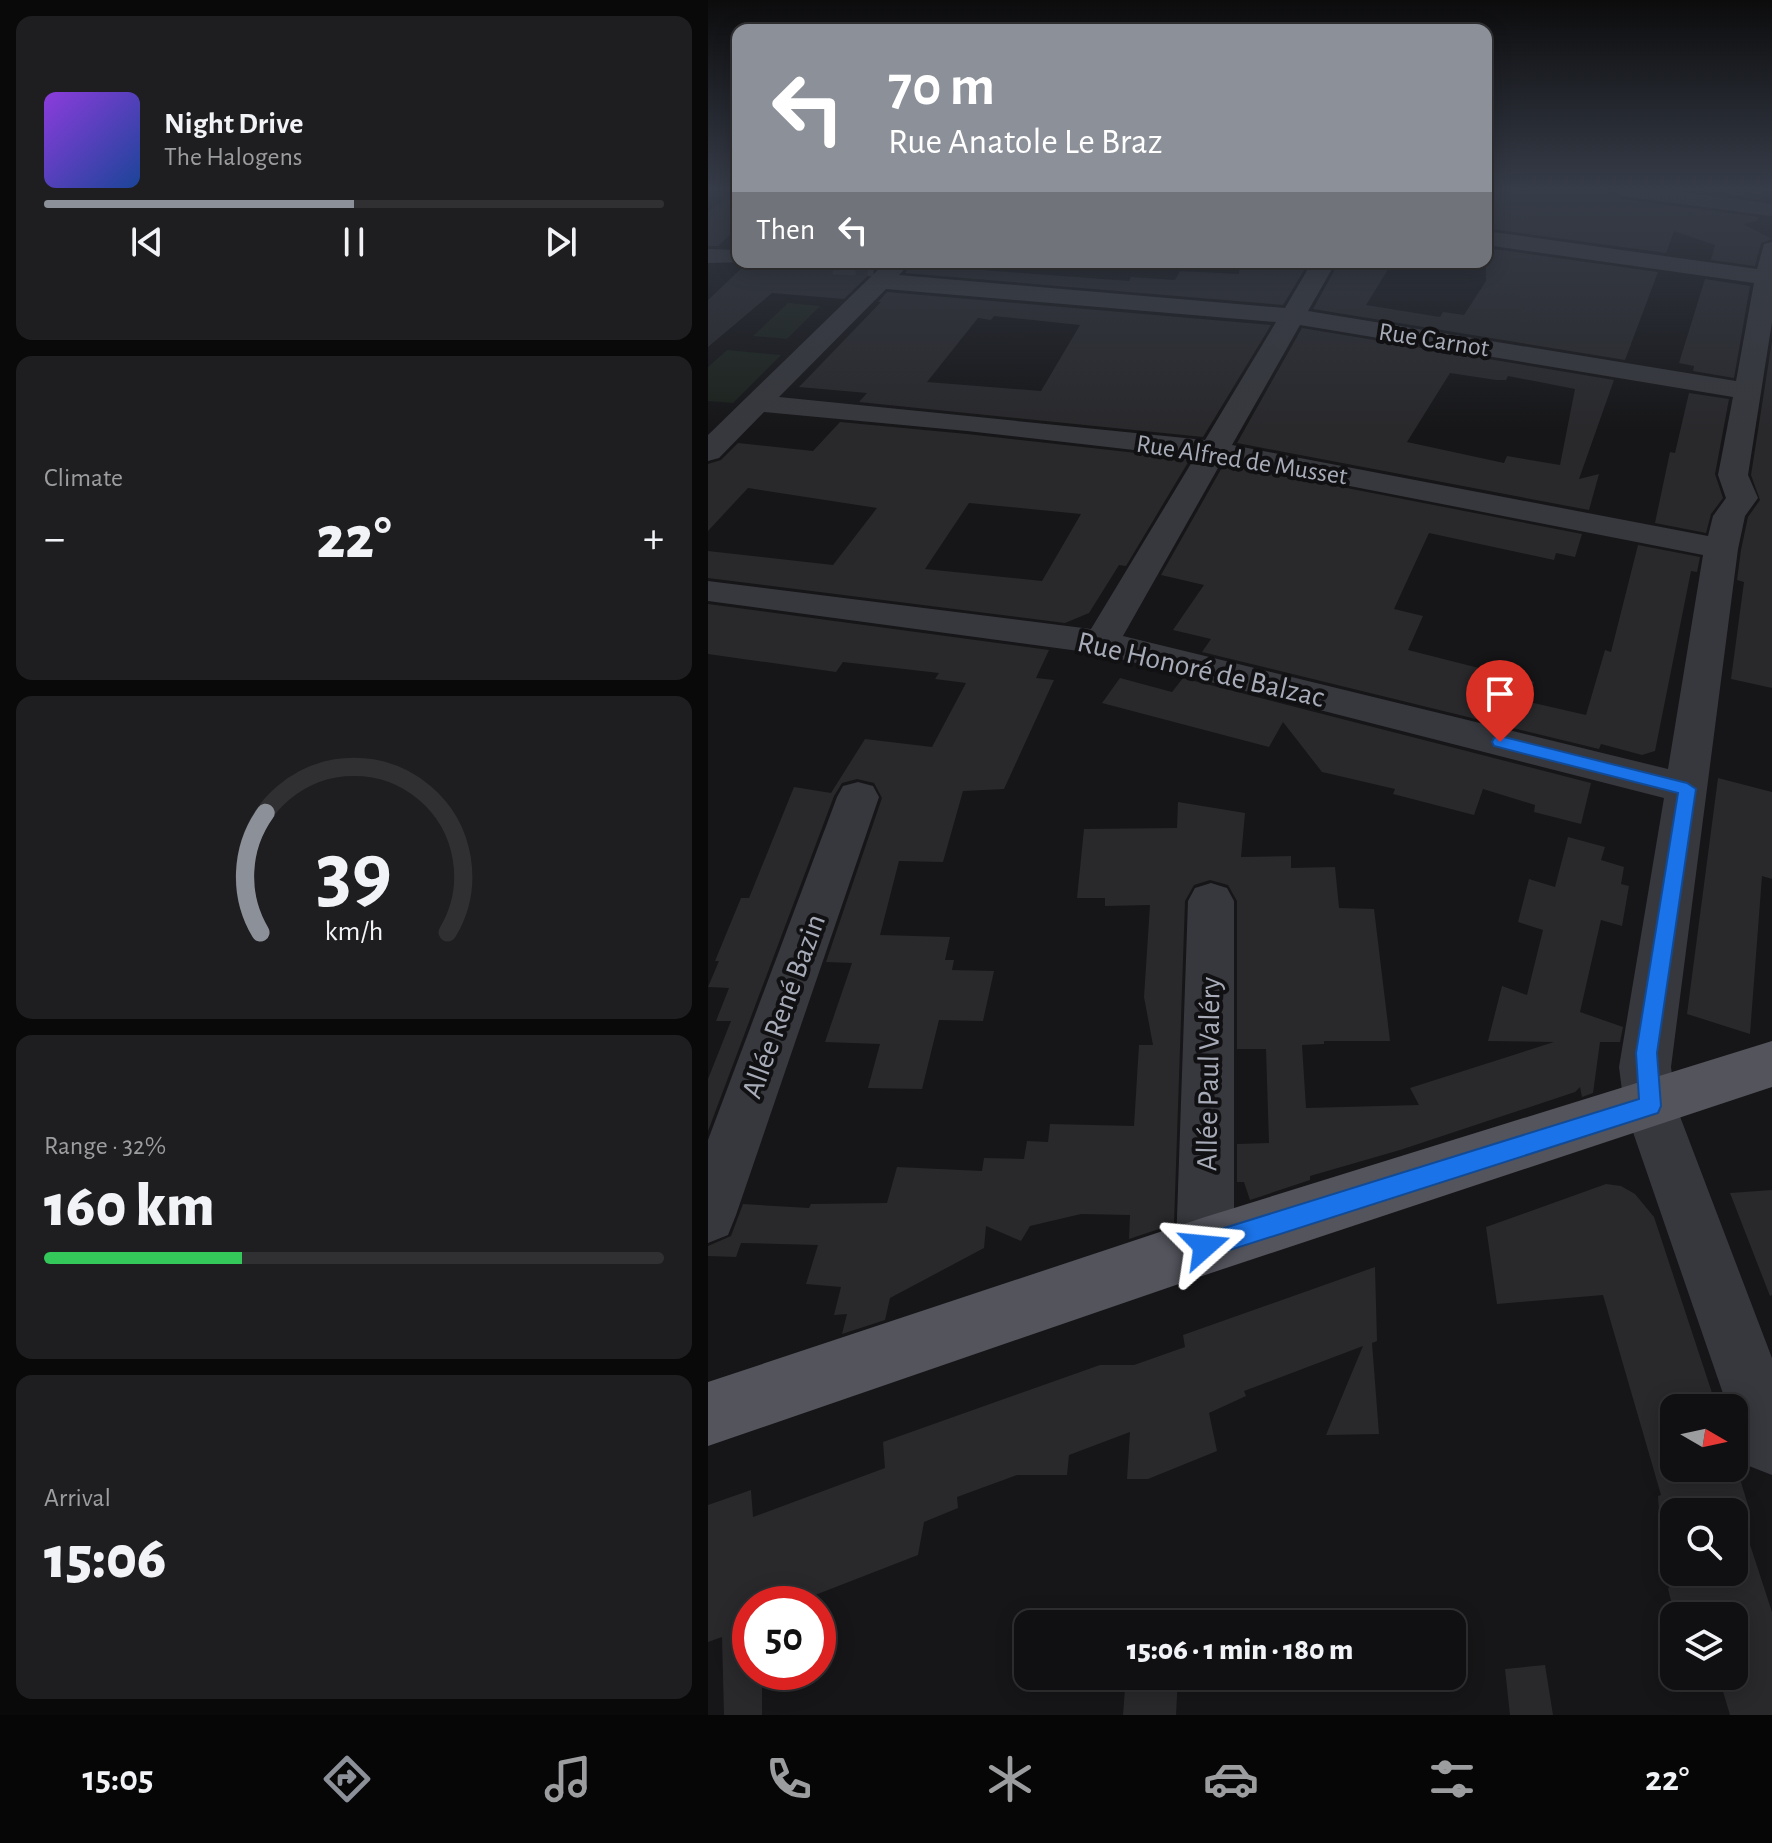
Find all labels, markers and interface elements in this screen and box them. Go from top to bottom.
icon: left [756,56,860,160]
text: 70 m [888,59,995,115]
text: Night Drive [164,109,303,139]
text: Rue Anatole Le Braz [888,124,1163,160]
text: The Halogens [164,144,302,170]
icon: left [831,208,875,252]
text: Then [756,215,815,245]
icon: previous [125,220,169,264]
icon: pause [332,220,376,264]
icon: next [539,220,583,264]
street label: Rue Carnot [1377,318,1491,362]
street label: Rue Alfred de Musset [1134,430,1349,490]
text: Climate [44,465,123,491]
text: 22° [317,509,392,569]
text: − [44,517,65,561]
text: + [643,517,664,561]
street label: Rue Honoré de Balzac [1075,627,1327,713]
pin [1466,660,1534,742]
icon: arrive [1478,672,1522,716]
text: 39 [316,832,392,916]
street label: Allée René Bazin [737,910,831,1102]
text: km/h [325,918,383,947]
street label: Allée Paul Valéry [1192,976,1226,1171]
text: Range · 32% [44,1133,166,1159]
text: 160 km [44,1177,215,1237]
position arrow [1163,1204,1247,1288]
north arrow [1660,1394,1748,1482]
map controls [1660,1394,1748,1690]
text: Arrival [44,1485,111,1511]
button: search [1660,1498,1748,1586]
text: 15:06 [44,1529,166,1589]
speed limit sign: 50 [732,1586,836,1690]
button: layers [1660,1602,1748,1690]
text: 15:06 · 1 min · 180 m [1127,1635,1353,1665]
icon: directions [319,1751,375,1807]
icon: music [540,1751,596,1807]
icon: phone [761,1751,817,1807]
icon: climate [982,1751,1038,1807]
icon: car [1203,1751,1259,1807]
icon: filters [1424,1751,1480,1807]
text: 15:05 [83,1761,154,1797]
text: 22° [1645,1761,1689,1797]

